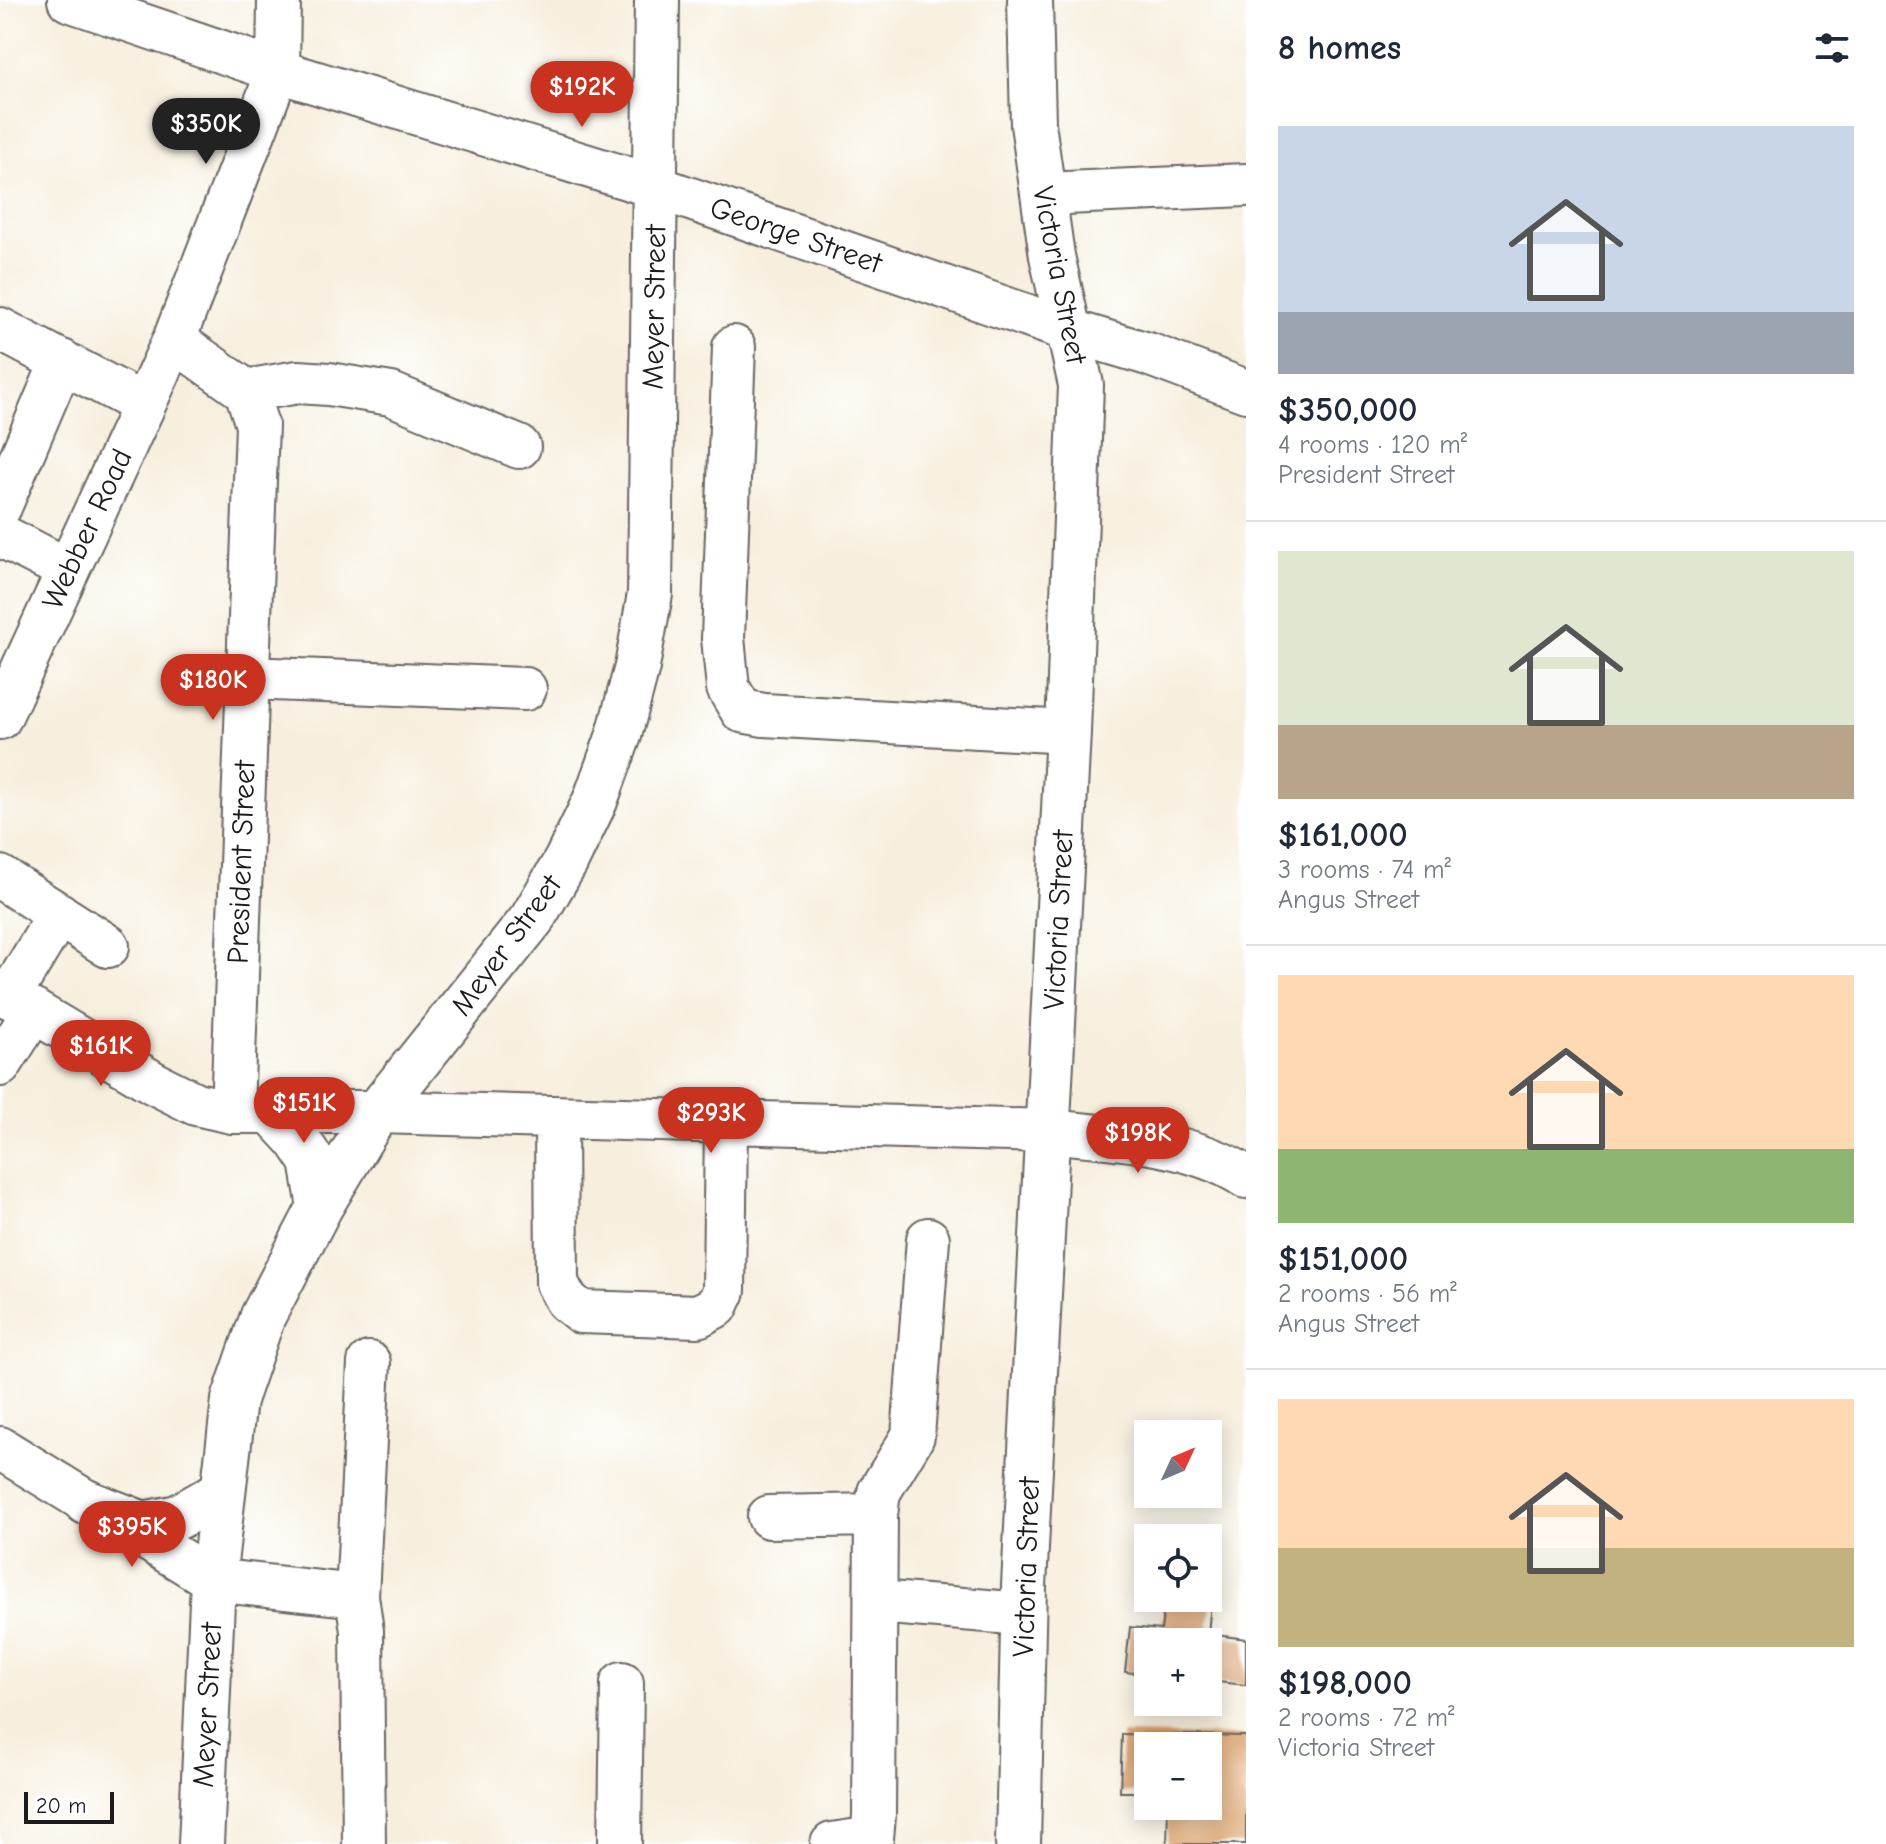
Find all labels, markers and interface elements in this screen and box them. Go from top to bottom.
icon: filters [1810,26,1854,70]
text: 8 homes [1278,28,1401,68]
pin: $192K [526,61,638,129]
text: $192K [548,72,616,102]
pin: $350K [150,98,262,166]
text: $350K [170,109,242,139]
icon: home [1494,178,1638,322]
street label: Victoria Street [1025,183,1094,368]
street label: George Street [705,190,888,282]
street label: Meyer Street [636,223,673,390]
text: $350,000 [1278,390,1418,430]
text: 4 rooms · 120 m² [1278,430,1467,460]
street label: Webber Road [35,443,140,615]
text: President Street [1278,460,1455,490]
icon: home [1494,603,1638,747]
pin: $180K [157,654,269,722]
text: $180K [179,665,247,695]
street label: President Street [220,758,263,964]
text: $161,000 [1278,815,1408,855]
street label: Victoria Street [1036,828,1081,1011]
text: 3 rooms · 74 m² [1278,855,1451,885]
street label: Meyer Street [444,867,570,1022]
text: Angus Street [1278,885,1419,915]
pin: $161K [45,1020,157,1088]
icon: home [1494,1027,1638,1171]
text: $161K [69,1031,133,1061]
pin: $151K [248,1077,360,1145]
pin: $293K [655,1087,767,1155]
text: $151K [272,1088,336,1118]
text: $293K [676,1098,746,1128]
pin: $198K [1082,1107,1194,1175]
text: $198K [1104,1118,1172,1148]
text: $151,000 [1278,1239,1408,1279]
text: 2 rooms · 56 m² [1278,1279,1457,1309]
text: Angus Street [1278,1309,1419,1339]
north arrow [1134,1420,1222,1508]
map controls [1134,1420,1222,1820]
icon: home [1494,1451,1638,1595]
street label: Victoria Street [1006,1475,1047,1658]
pin: $395K [76,1501,188,1569]
text: $395K [97,1512,167,1542]
button: locate [1134,1524,1222,1612]
street label: Meyer Street [186,1620,229,1788]
button: + [1134,1628,1222,1716]
text: $198,000 [1278,1663,1412,1703]
text: 2 rooms · 72 m² [1278,1703,1455,1733]
button: − [1134,1732,1222,1820]
text: Victoria Street [1278,1733,1434,1763]
scale bar [24,1788,114,1824]
text: 20 m [36,1793,86,1819]

